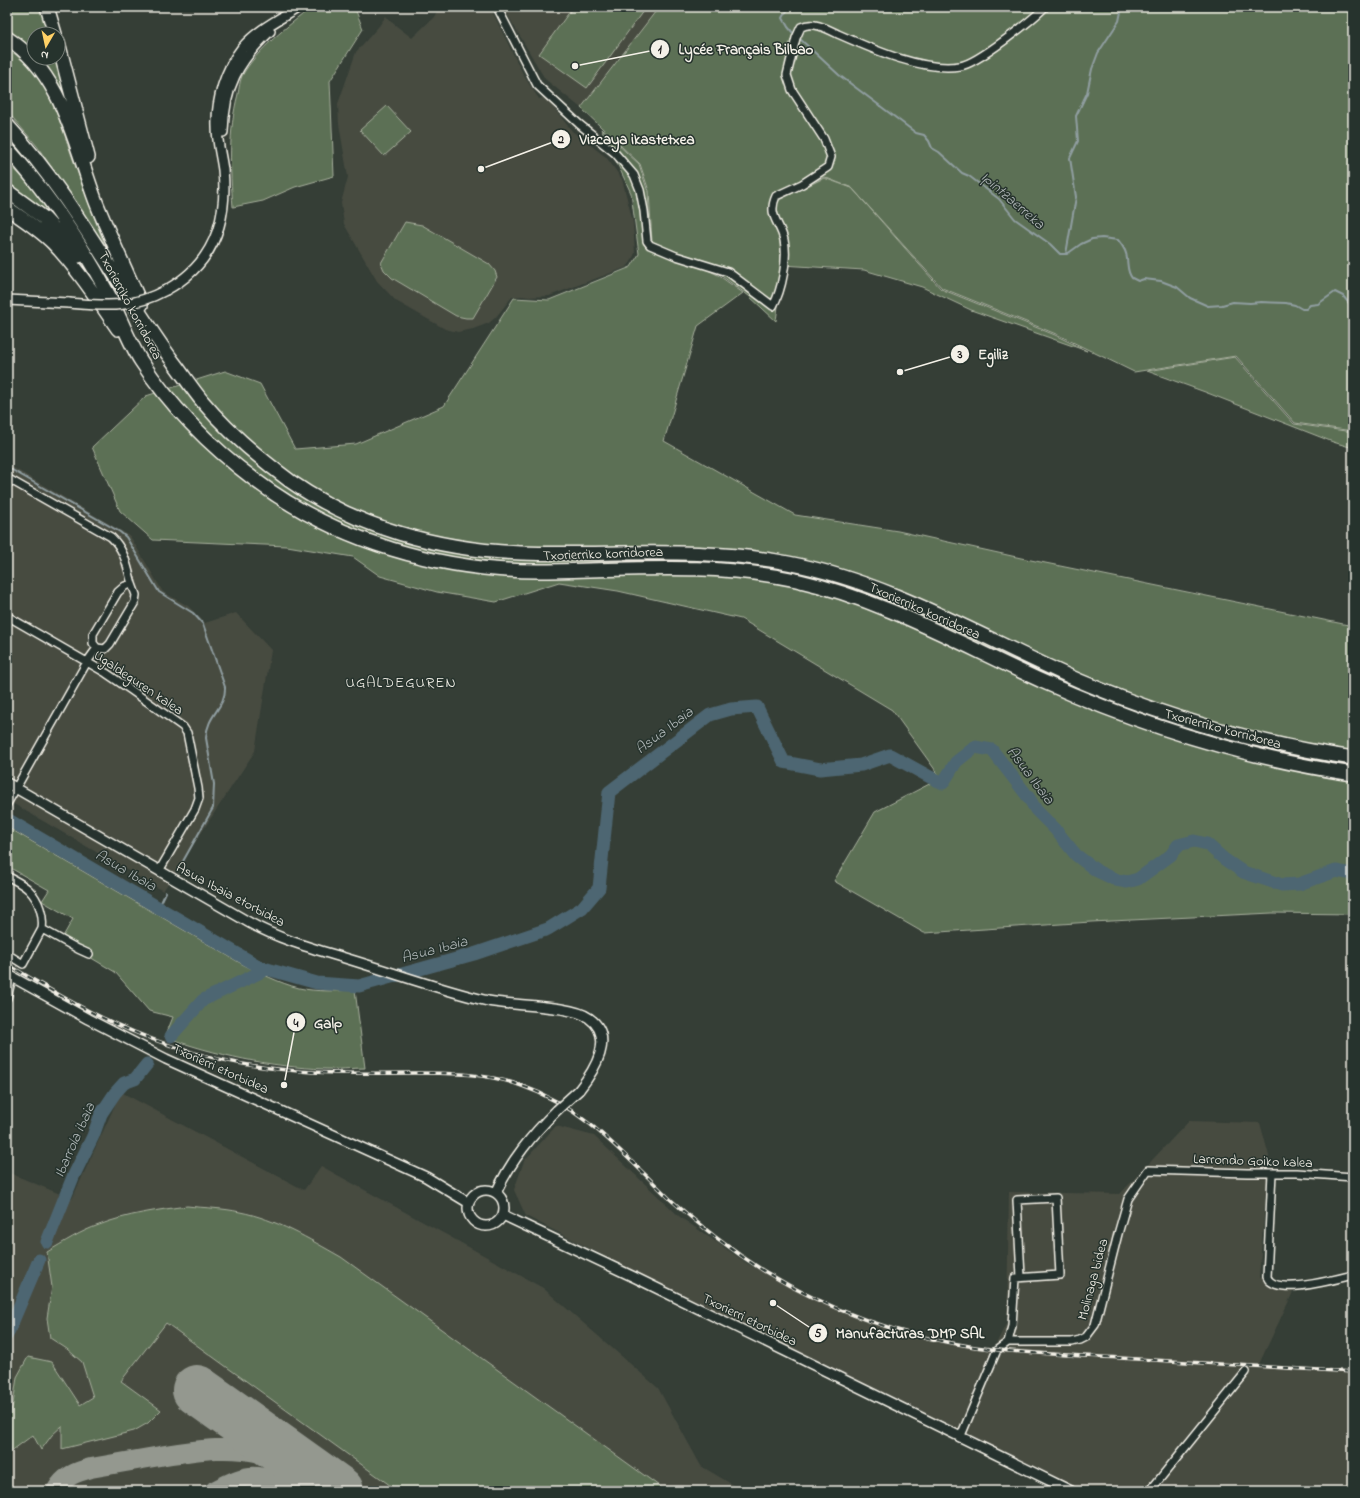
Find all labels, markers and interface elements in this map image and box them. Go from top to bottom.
north arrow [26,26,66,66]
callout: Lycée Français Bilbao [650,35,821,62]
text: Lycée Français Bilbao [679,39,814,63]
text: 1 [658,41,662,59]
text: N [40,46,50,63]
callout: Vizcaya ikastetxea [551,126,703,153]
text: Vizcaya ikastetxea [578,129,695,153]
text: 2 [557,131,564,149]
water label: Ipintzaerreka [975,167,1050,235]
street label: Txorierriko korridorea [92,248,167,364]
callout: Egiliz [950,340,1016,367]
text: Egiliz [978,344,1009,368]
text: 3 [957,346,963,364]
street label: Txorierriko korridorea [543,542,664,567]
street label: Txorierriko korridorea [865,577,984,645]
street label: Ugaldeguren kalea [88,645,187,722]
district label: UGALDEGUREN [345,672,457,694]
water label: Asua Ibaia [631,701,699,760]
street label: Txorierriko korridorea [1162,704,1283,755]
water label: Asua Ibaia [1001,742,1060,810]
water label: Asua Ibaia [91,844,161,898]
street label: Asua Ibaia etorbidea [172,858,289,933]
water label: Asua Ibaia [399,930,471,969]
callout: Galp [286,1009,350,1036]
text: Galp [314,1013,342,1035]
text: 4 [293,1015,299,1033]
street label: Txorierri etorbidea [169,1039,272,1100]
water label: Ibarrola ibaia [49,1099,102,1181]
street label: Larrondo Goiko kalea [1193,1149,1313,1174]
street label: Molinaga bidea [1072,1236,1115,1323]
street label: Txorierri etorbidea [698,1288,800,1352]
callout: Manufacturas DMP SAL [808,1319,992,1346]
text: Manufacturas DMP SAL [836,1323,985,1345]
text: 5 [815,1325,822,1343]

